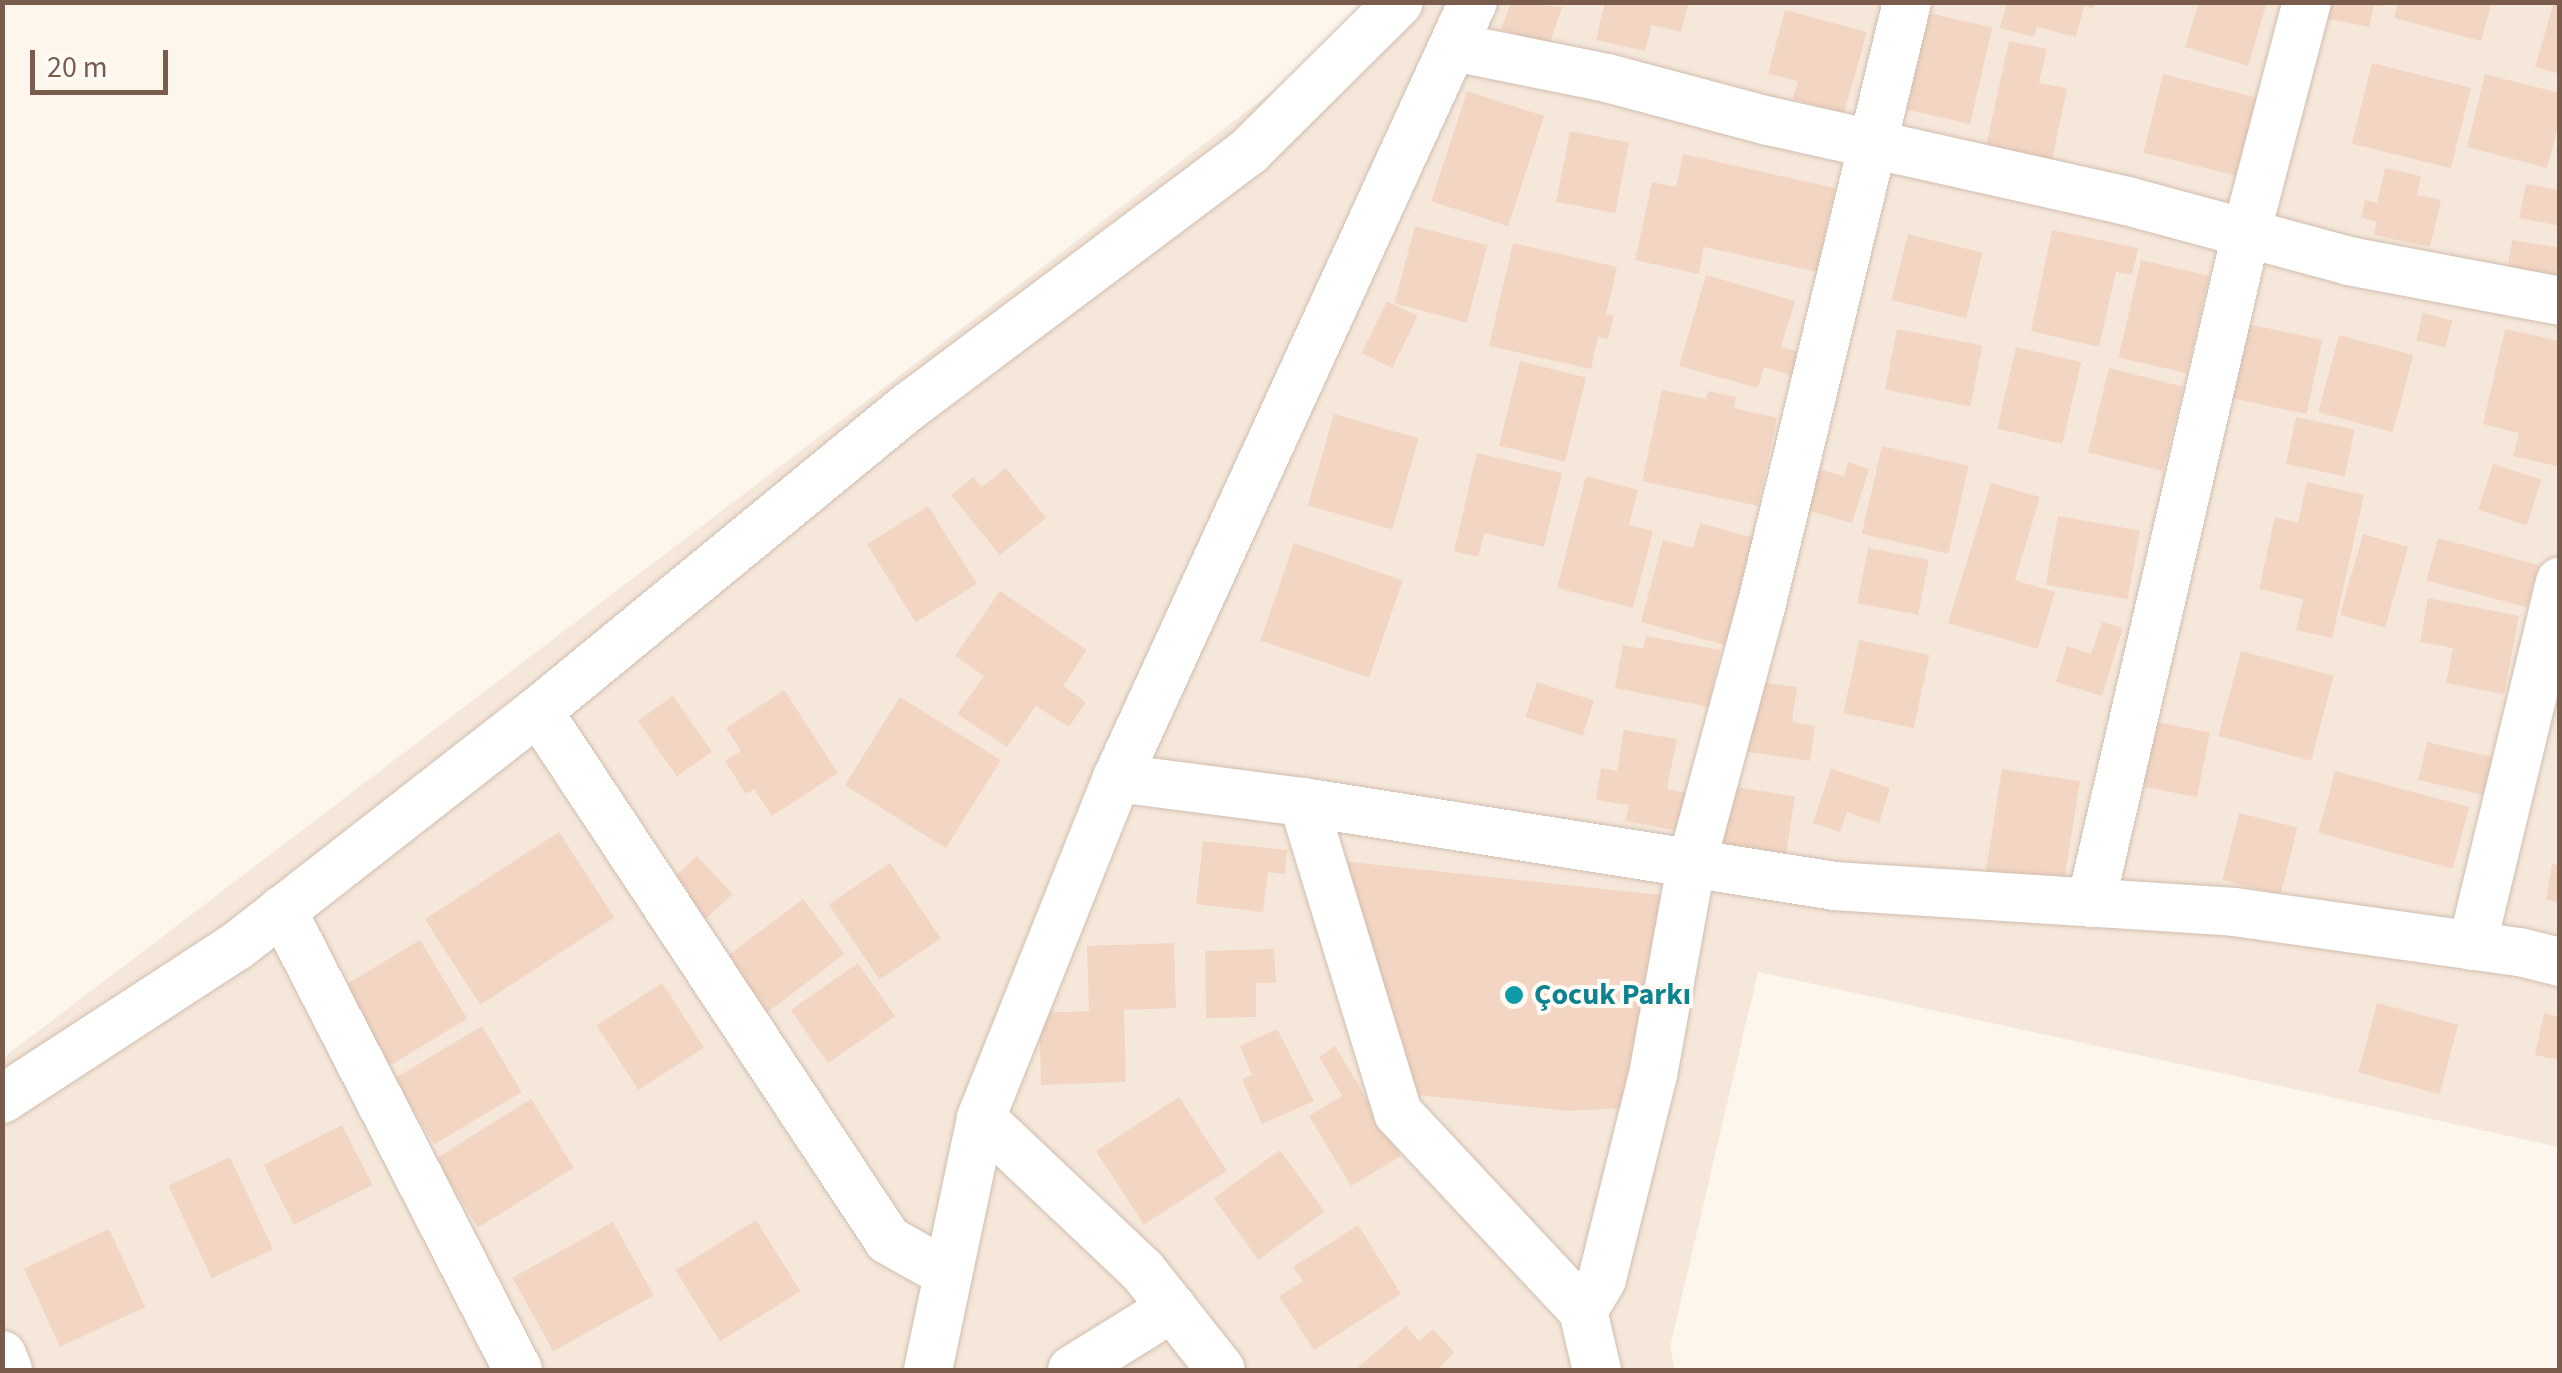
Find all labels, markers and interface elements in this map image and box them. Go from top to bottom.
scale bar [35,30,172,92]
text: 20 m [47,46,108,89]
place label: Çocuk Parkı [1534,977,1691,1013]
marker: Çocuk Parkı [1503,984,1525,1006]

